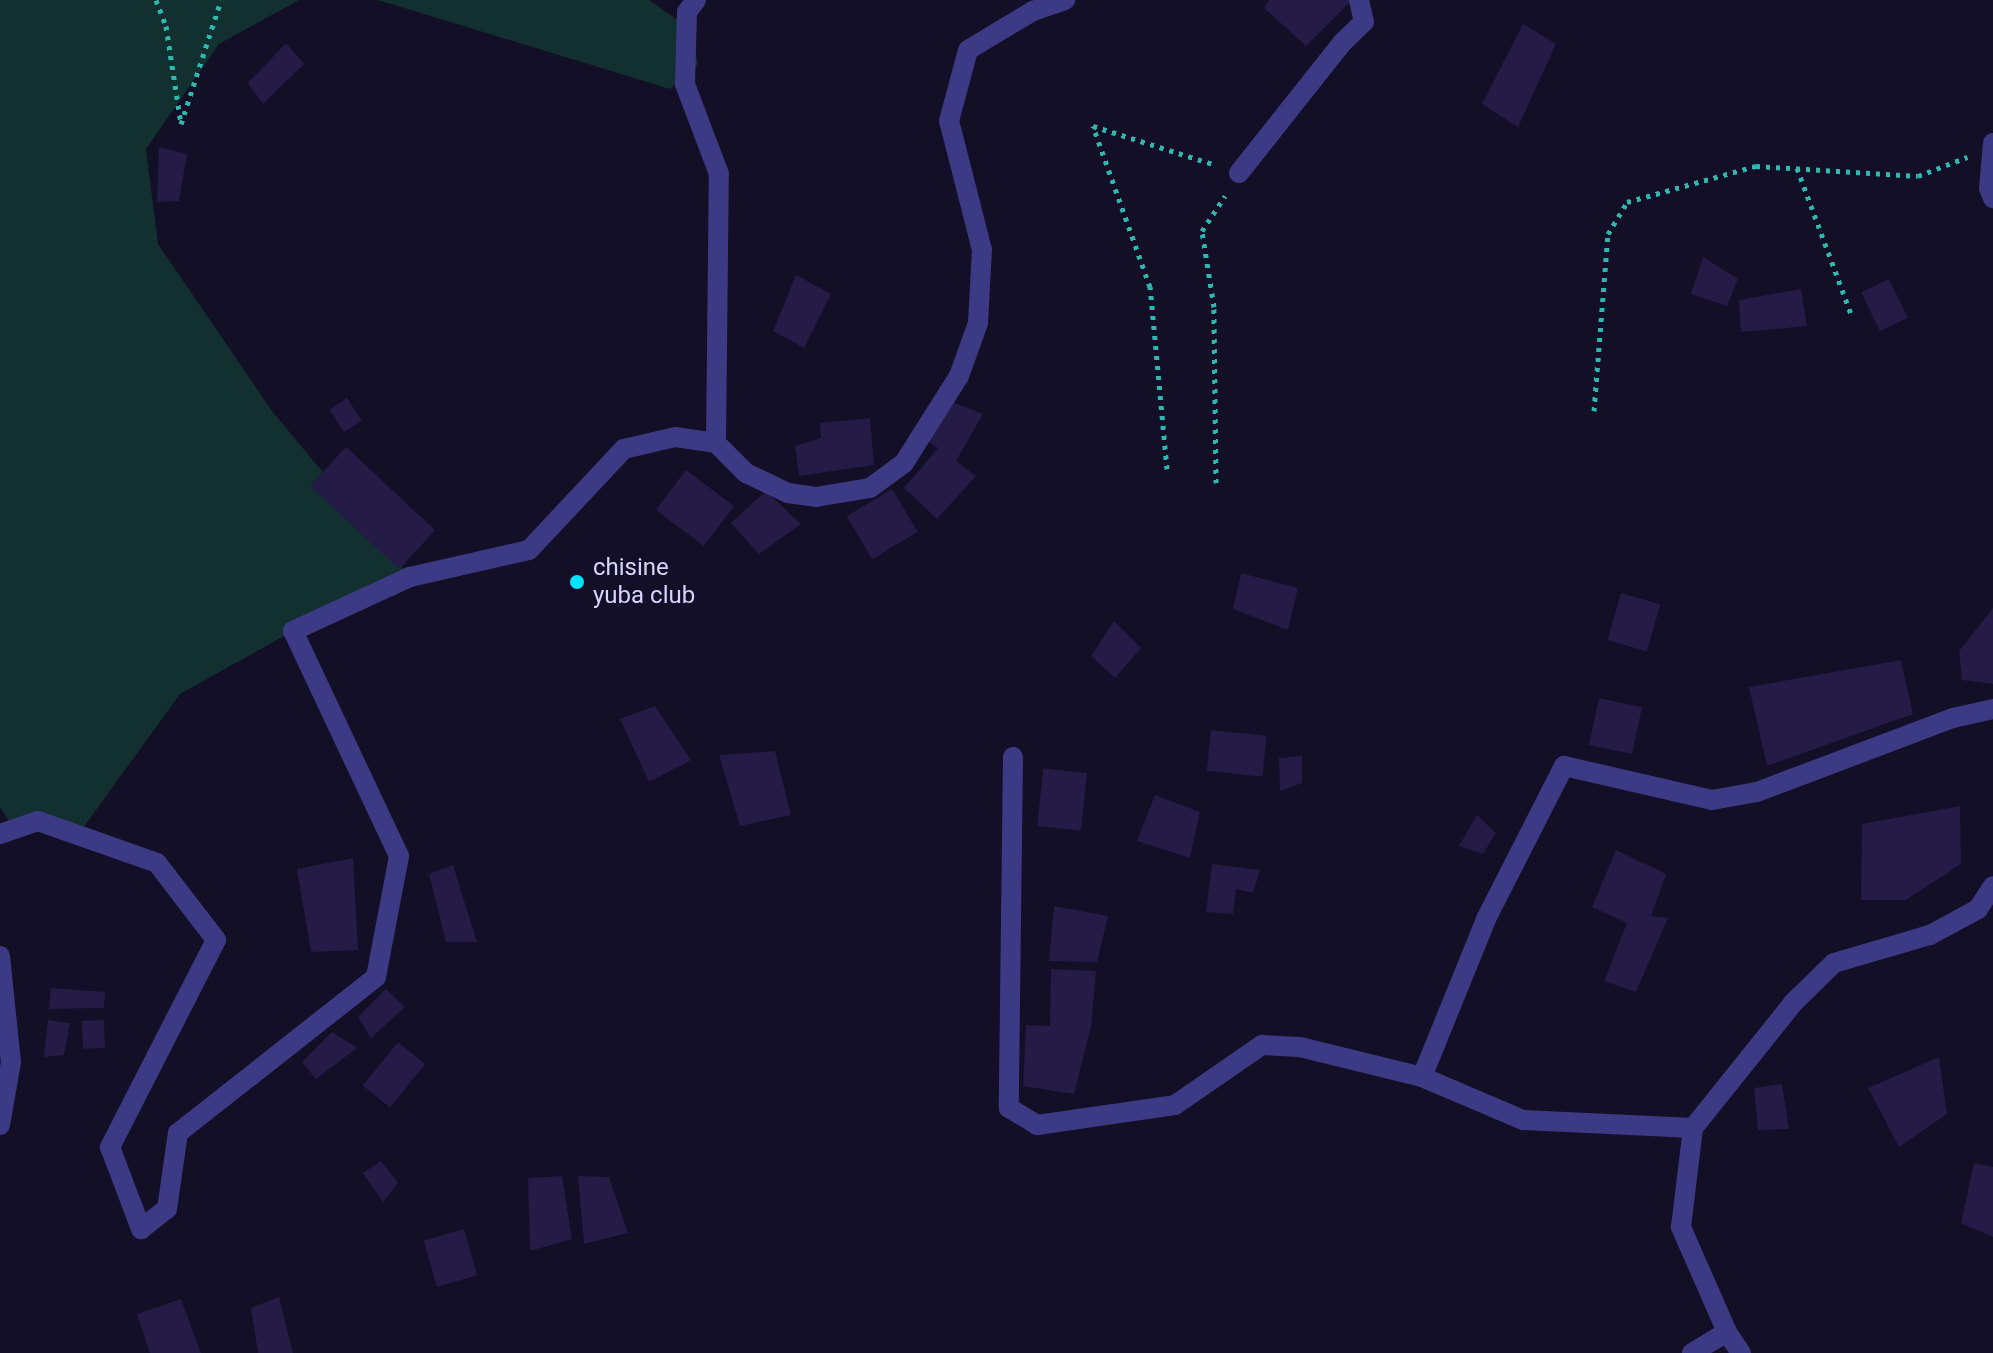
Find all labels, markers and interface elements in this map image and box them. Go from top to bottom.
place label: chisine yuba club [593,554,695,610]
marker: chisine yuba club [568,573,586,591]

